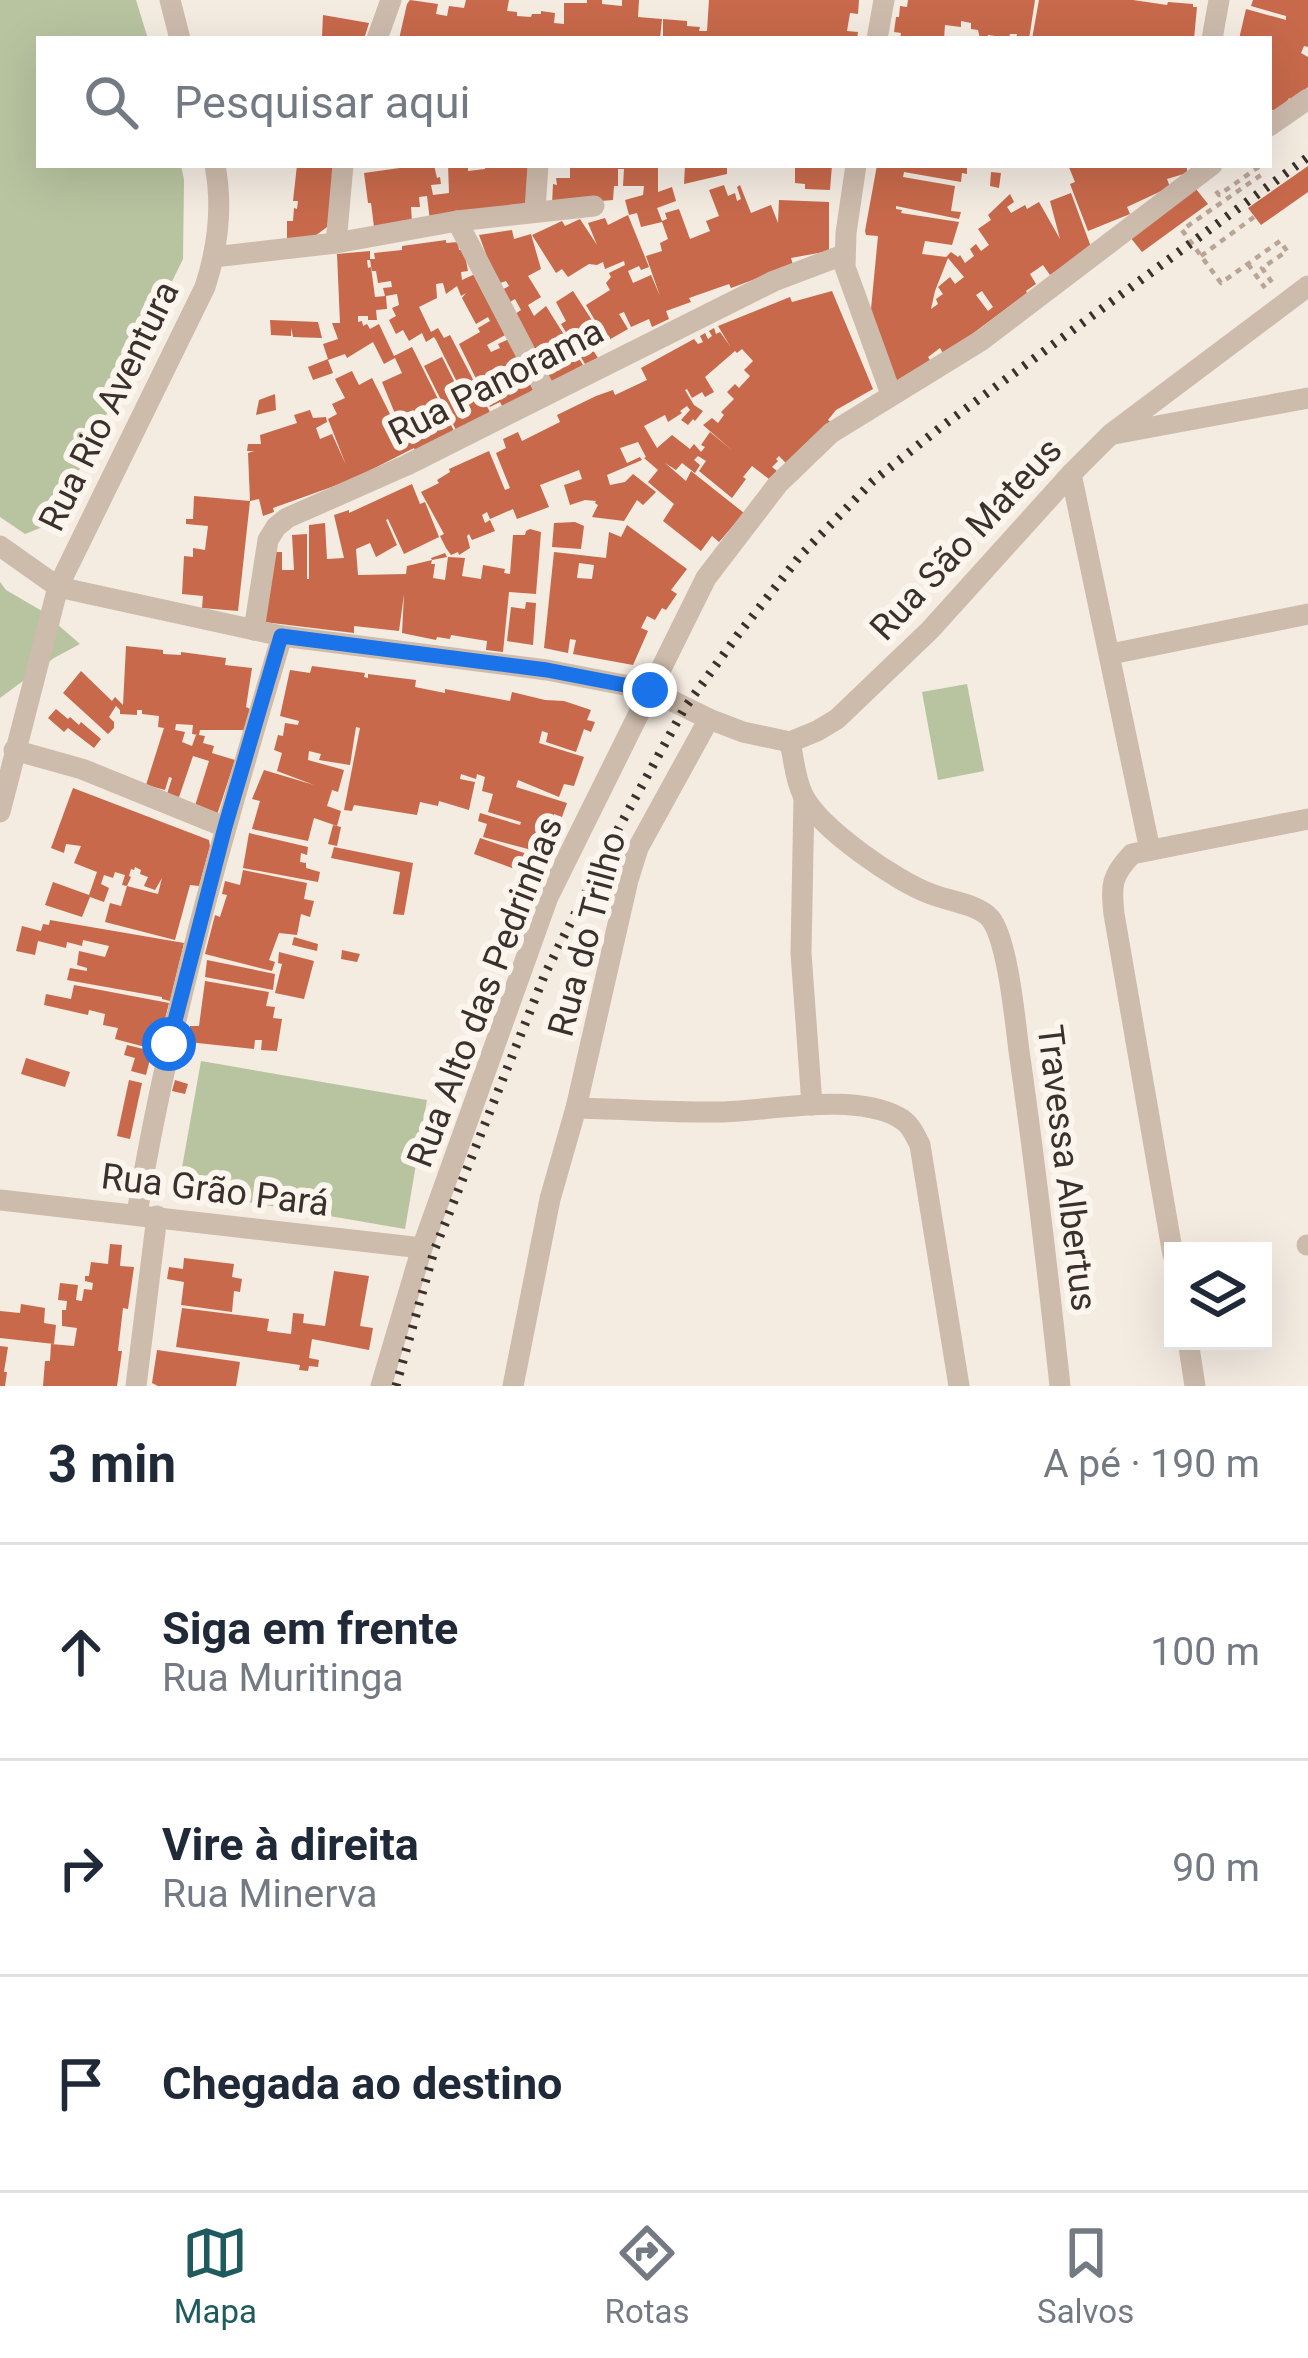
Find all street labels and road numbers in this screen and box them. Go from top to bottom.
street label: Rua Rio Aventura [30,274,188,538]
street label: Rua Panorama [382,310,610,454]
street label: Rua São Mateus [862,429,1070,649]
street label: Rua Alto das Pedrinhas [399,811,571,1173]
street label: Rua do Trilho [540,827,634,1041]
street label: Travessa Albertus [1029,1023,1105,1313]
street label: Rua Grão Pará [99,1155,331,1225]

